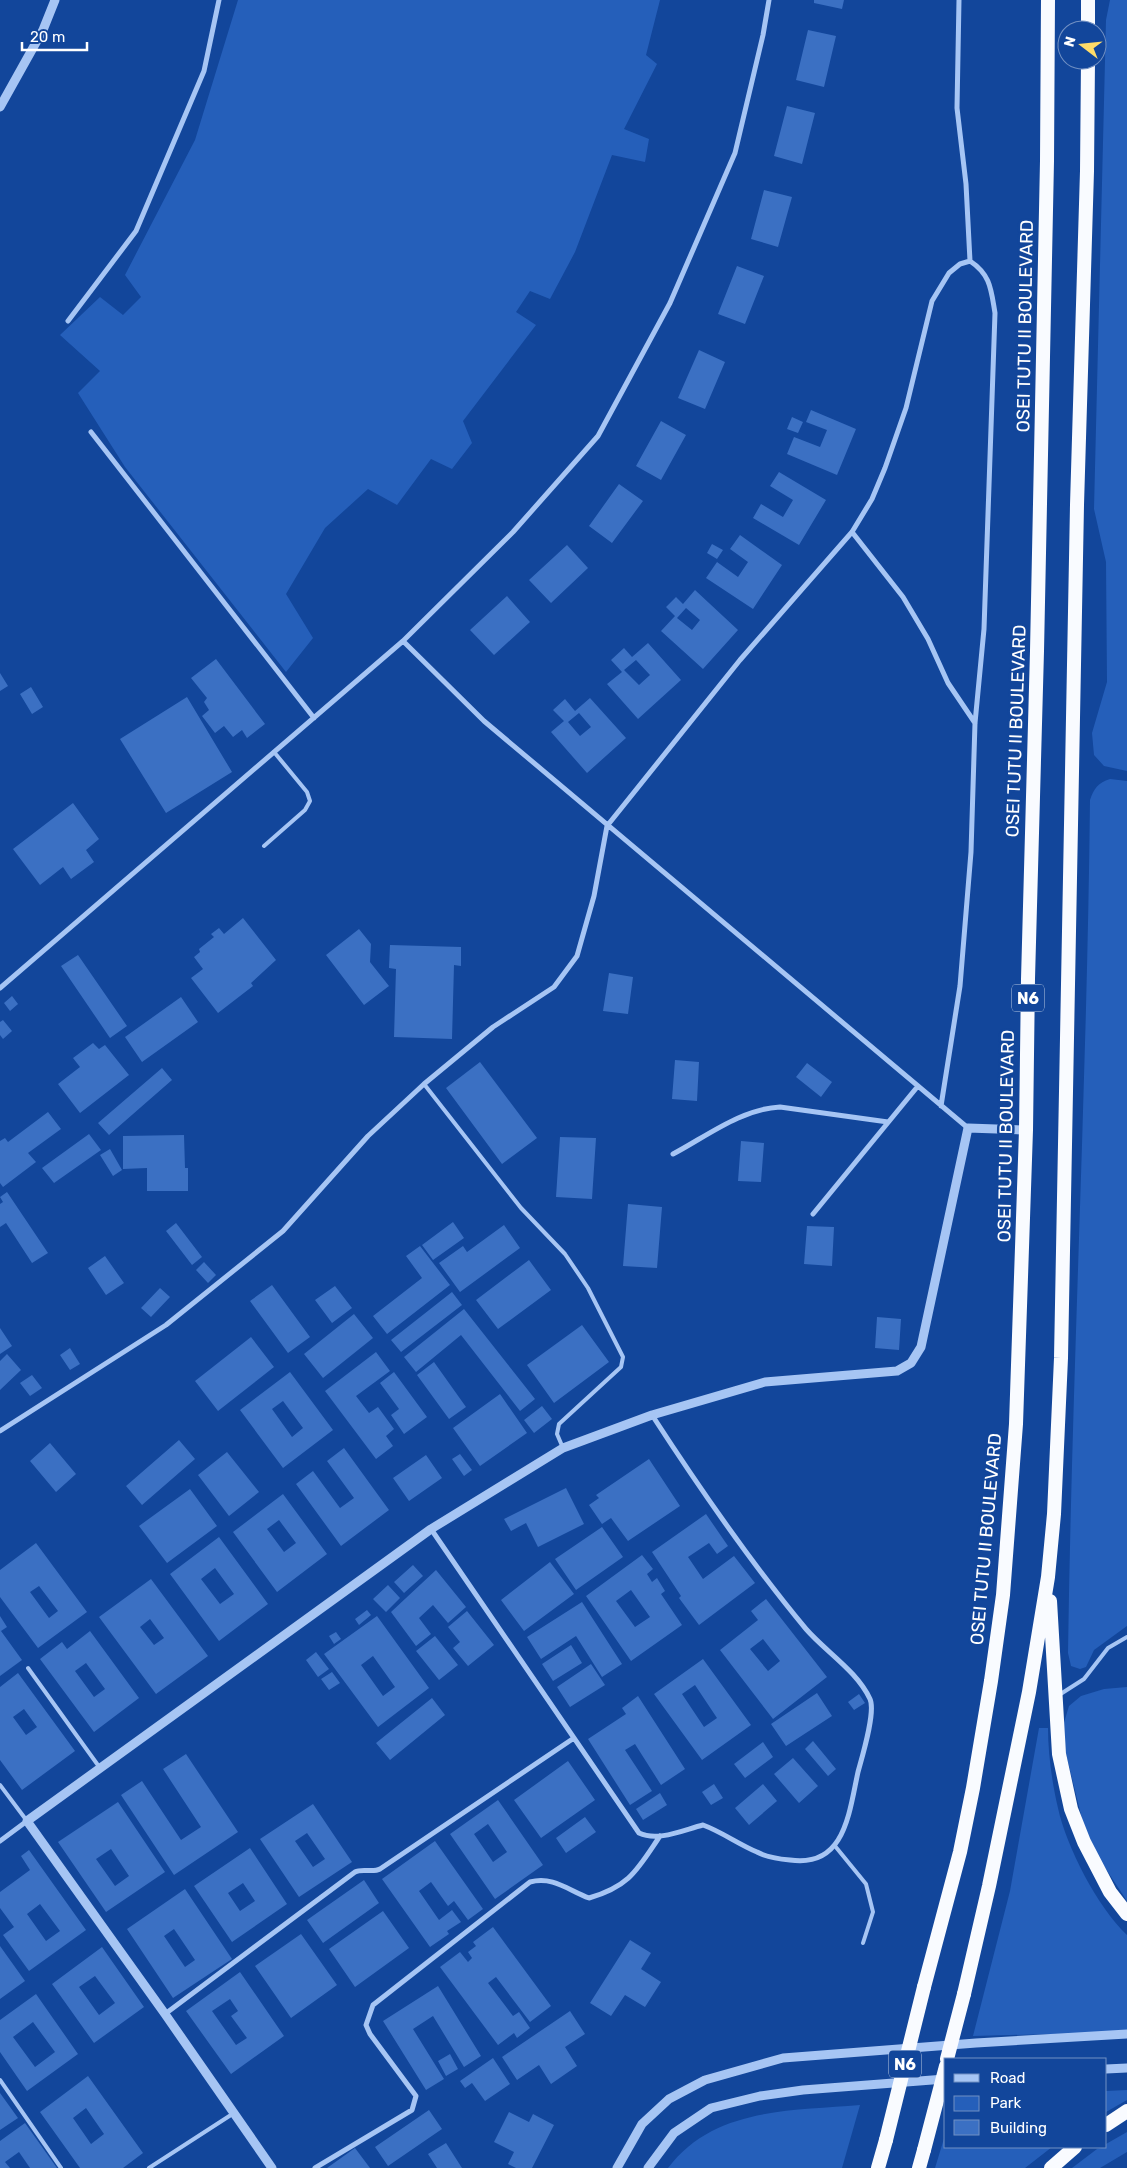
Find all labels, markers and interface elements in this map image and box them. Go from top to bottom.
scale bar [22,20,88,52]
north arrow [1057,20,1107,70]
text: 20 m [30,28,65,46]
text: N [1060,34,1080,49]
street label: OSEI TUTU II BOULEVARD [1012,219,1038,433]
street label: OSEI TUTU II BOULEVARD [1001,624,1031,838]
road number: N6 [1012,984,1044,1011]
street label: OSEI TUTU II BOULEVARD [993,1029,1019,1243]
street label: OSEI TUTU II BOULEVARD [966,1432,1006,1646]
road number: N6 [889,2050,921,2078]
legend [944,2058,1107,2148]
text: Road [990,2069,1026,2087]
text: Park [990,2094,1021,2112]
text: Building [990,2119,1047,2137]

